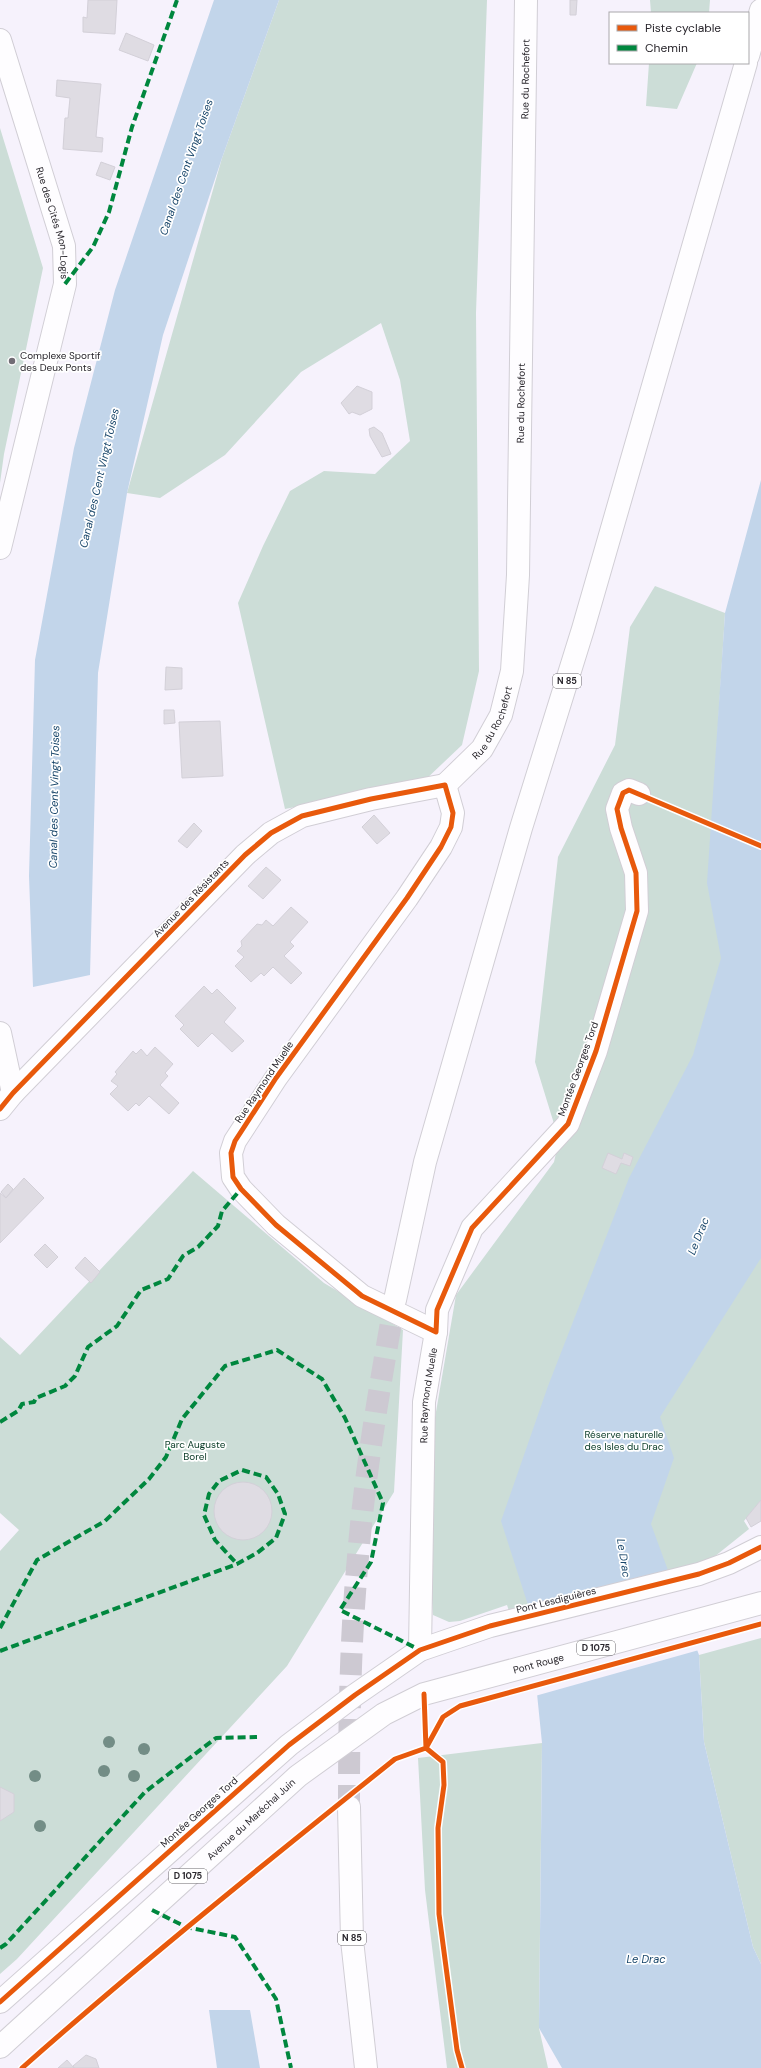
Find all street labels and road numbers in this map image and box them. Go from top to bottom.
street label: Rue du Rochefort [518,39,532,119]
street label: Rue des Cités Mon-Logis [33,165,71,279]
street label: Rue du Rochefort [513,363,527,443]
road number: N 85 [553,674,581,688]
street label: Rue du Rochefort [469,685,514,762]
street label: Avenue des Résistants [150,856,232,940]
street label: Montée Georges Tord [555,1020,601,1118]
street label: Rue Raymond Muelle [232,1038,296,1125]
street label: Rue Raymond Muelle [417,1346,440,1443]
street label: Pont Lesdiguières [515,1584,597,1616]
road number: D 1075 [577,1641,615,1655]
street label: Pont Rouge [511,1650,566,1676]
street label: Montée Georges Tord [158,1774,240,1850]
street label: Avenue du Maréchal Juin [204,1775,298,1862]
road number: D 1075 [169,1869,207,1883]
road number: N 85 [338,1931,366,1945]

